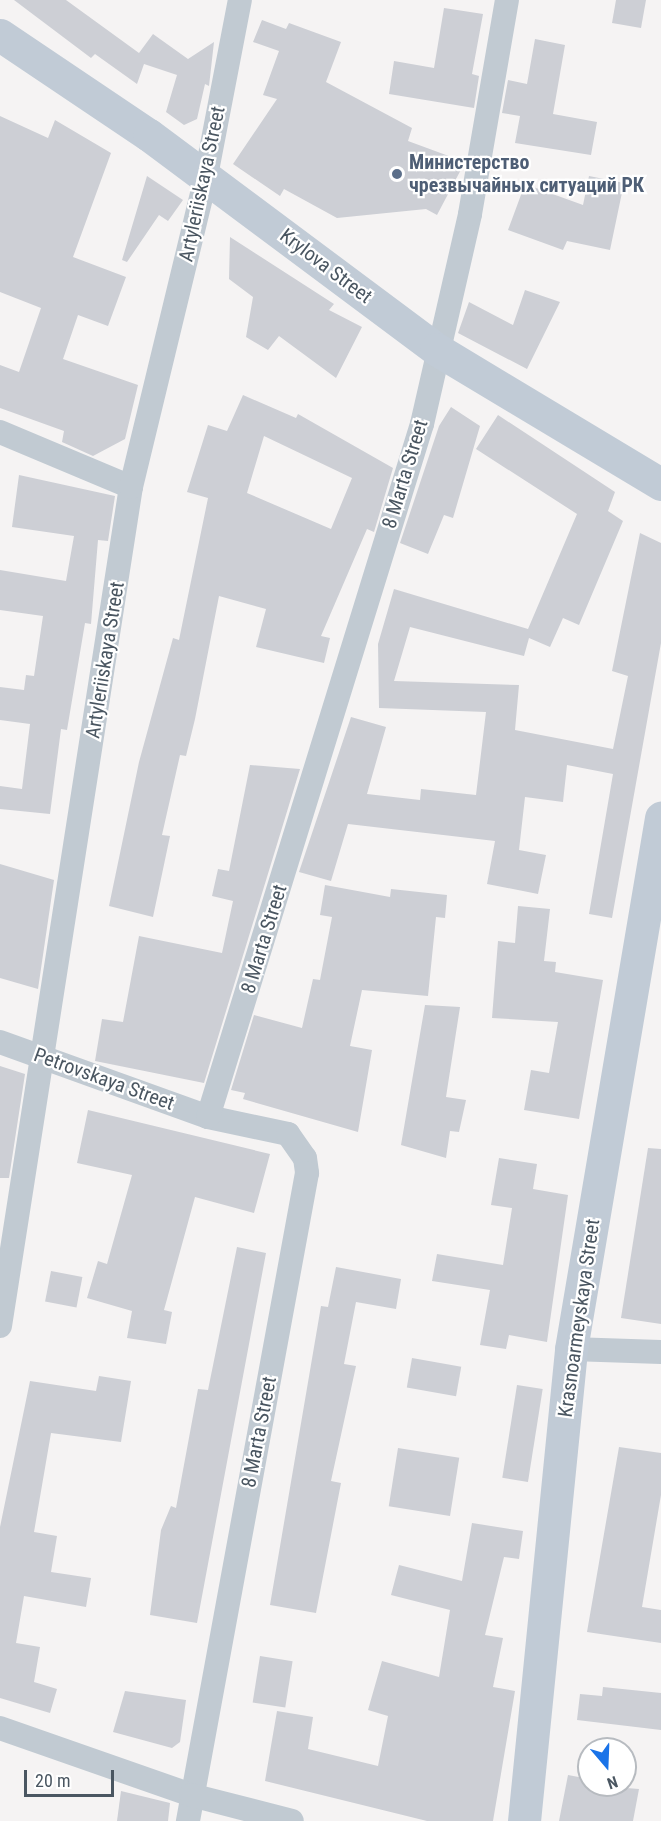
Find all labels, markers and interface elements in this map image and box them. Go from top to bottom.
street label: Artyleriiskaya Street [174,104,230,264]
place label: Министерство чрезвычайных ситуаций РК [409,150,644,197]
marker: Министерство чрезвычайных ситуаций РК [390,167,404,181]
street label: Krylova Street [275,223,377,309]
street label: 8 Marta Street [377,417,433,531]
street label: Artyleriiskaya Street [81,580,129,740]
street label: 8 Marta Street [236,882,292,996]
street label: Petrovskaya Street [31,1043,177,1115]
street label: Krasnoarmeyskaya Street [553,1217,605,1419]
street label: 8 Marta Street [236,1374,282,1490]
north arrow [577,1737,637,1797]
scale bar [27,1758,117,1796]
text: 20 m [35,1770,70,1791]
text: N [605,1772,620,1793]

